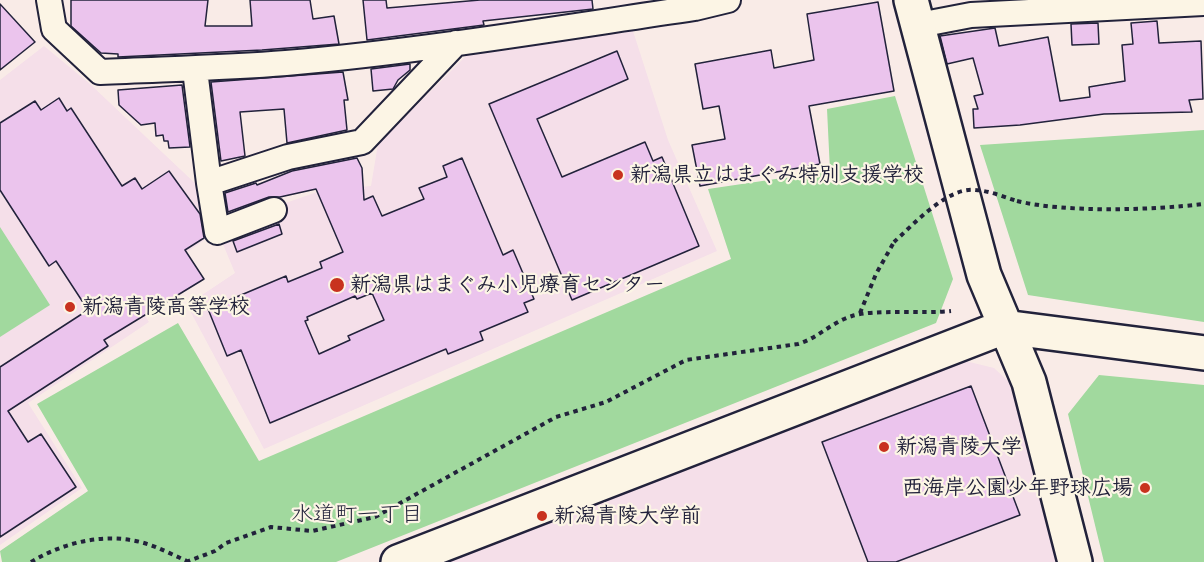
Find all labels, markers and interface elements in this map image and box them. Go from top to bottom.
place label: 新潟県立はまぐみ特別支援学校 [630,162,924,188]
marker: 新潟県立はまぐみ特別支援学校 [611,168,625,182]
place label: 新潟県はまぐみ小児療育センター [350,272,665,298]
marker: 新潟県はまぐみ小児療育センター [328,276,346,294]
place label: 新潟青陵高等学校 [82,294,250,320]
marker: 新潟青陵高等学校 [63,300,77,314]
place label: 新潟青陵大学 [896,434,1022,460]
marker: 新潟青陵大学 [877,440,891,454]
place label: 西海岸公園少年野球広場 [902,475,1133,501]
marker: 西海岸公園少年野球広場 [1138,481,1152,495]
district label: 水道町一丁目 [291,502,423,528]
place label: 新潟青陵大学前 [554,503,701,529]
marker: 新潟青陵大学前 [535,509,549,523]

